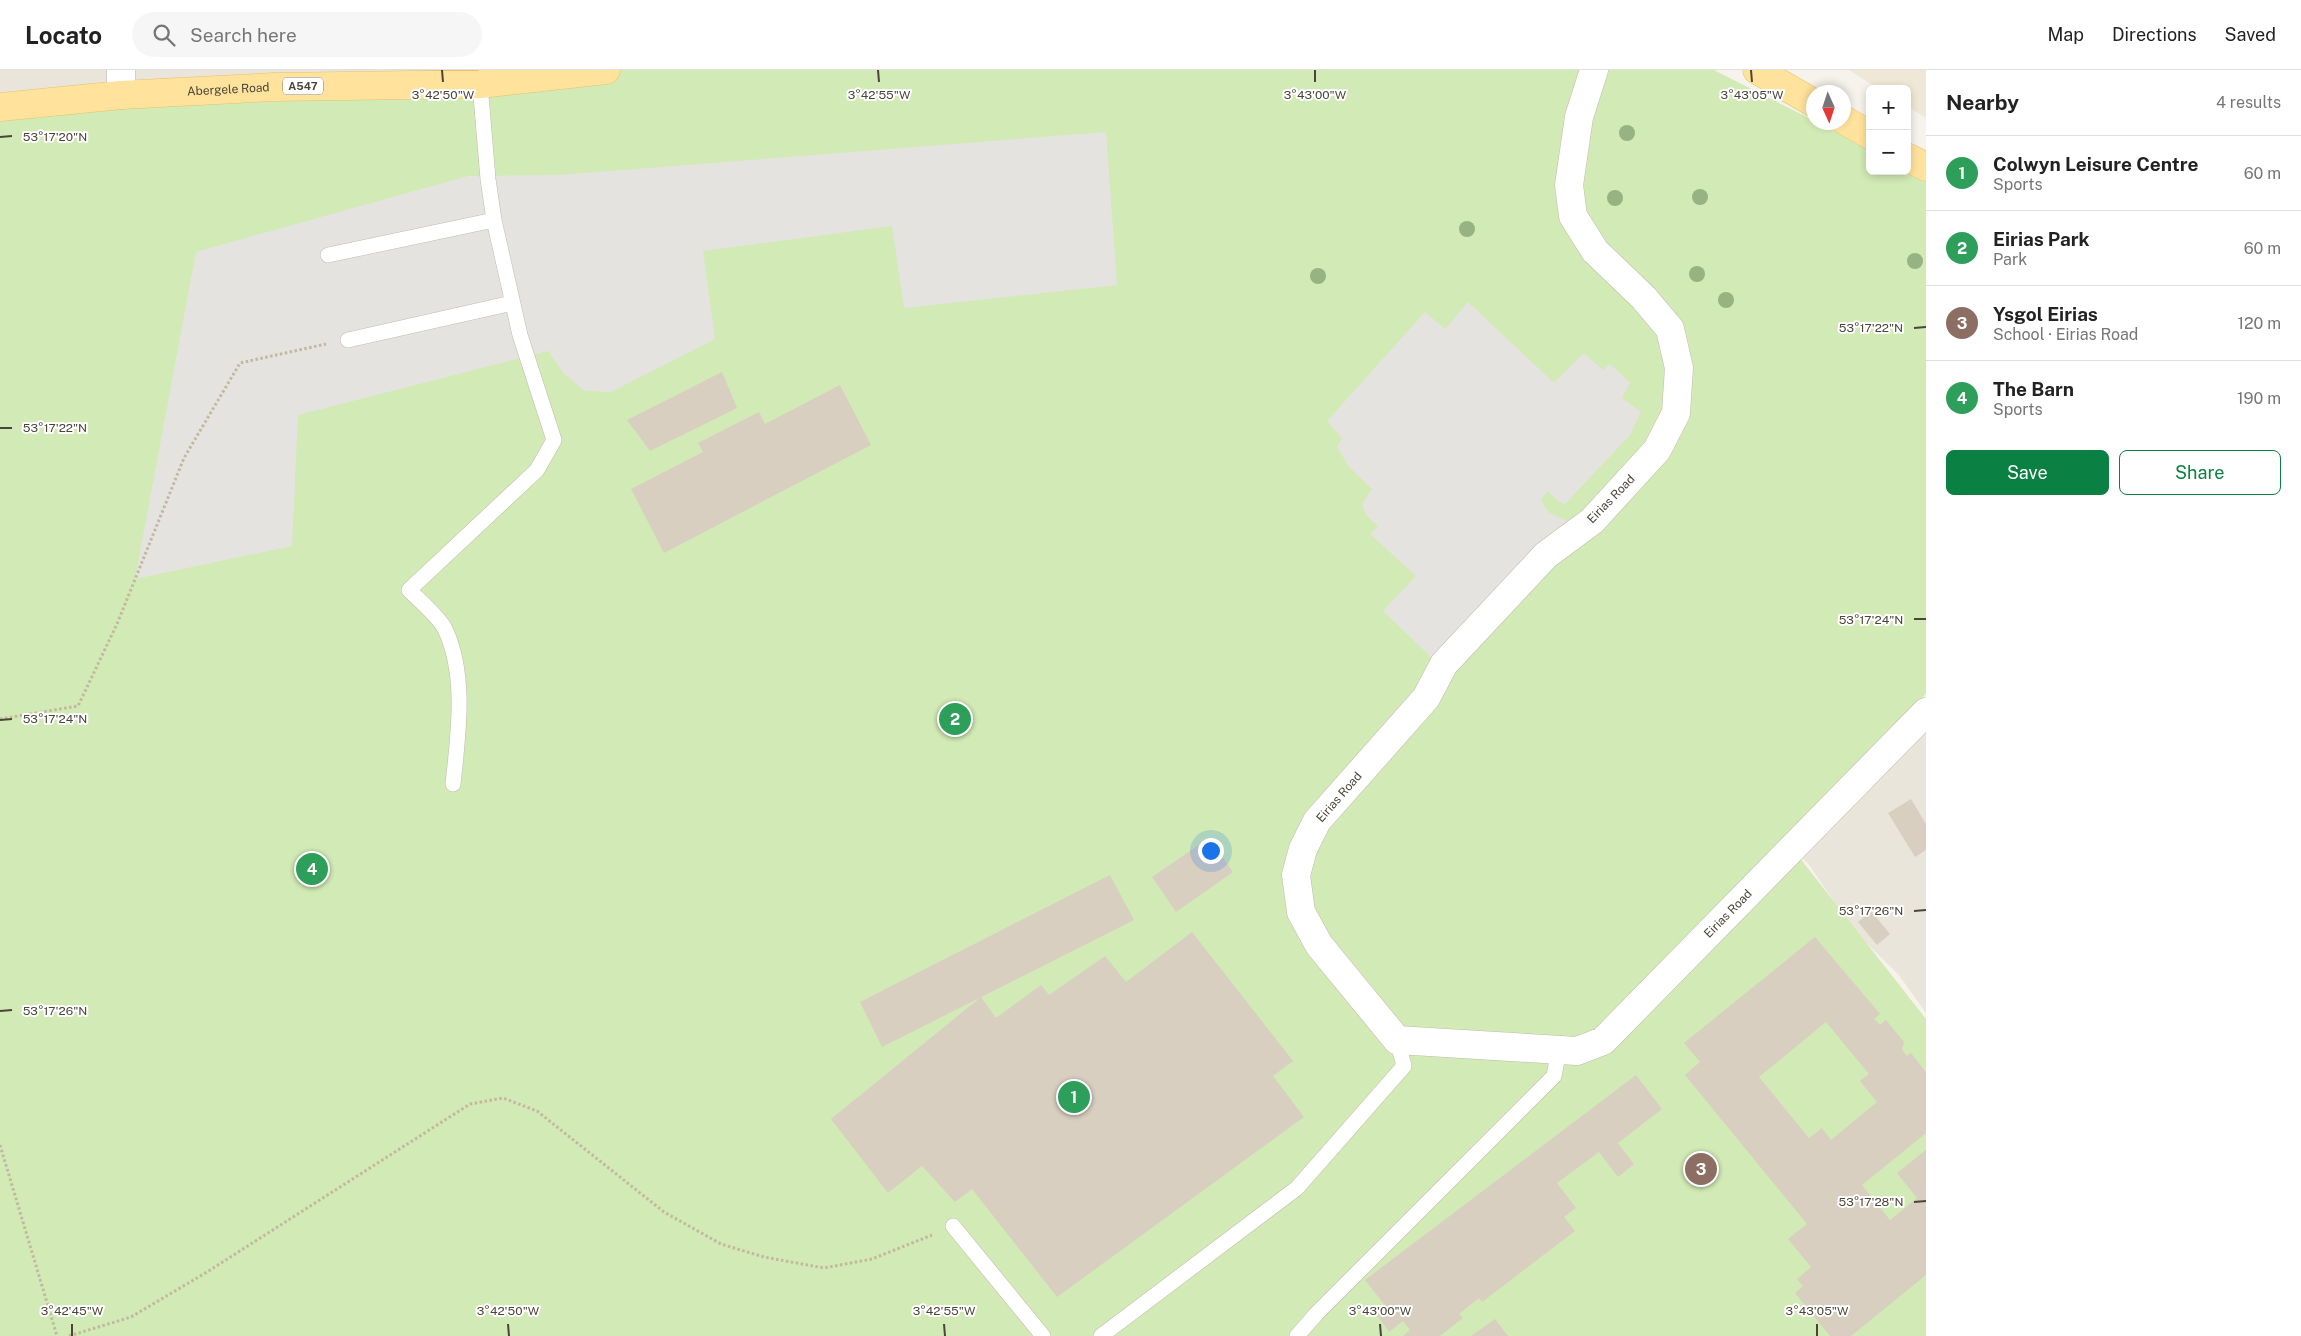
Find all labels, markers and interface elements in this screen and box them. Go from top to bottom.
search box [132,12,482,57]
text: Locato [25,21,102,49]
icon: search [150,21,178,49]
text: Search here [190,24,297,46]
text: Map [2047,24,2084,45]
text: Directions [2112,24,2197,45]
text: Saved [2225,24,2276,45]
road number: A547 [283,78,323,94]
street label: Abergele Road [187,80,270,99]
north arrow [1806,85,1851,130]
map controls [1866,85,1911,175]
button: + [1866,85,1911,130]
text: 3°42'50"W [412,88,475,102]
text: 3°42'55"W [848,88,911,102]
text: 3°43'00"W [1284,88,1347,102]
text: 3°43'05"W [1721,88,1784,102]
text: Nearby [1946,90,2019,115]
text: 4 results [2216,93,2281,112]
text: 53°17'20"N [23,130,87,144]
button: − [1866,130,1911,175]
text: Colwyn Leisure Centre [1993,153,2198,175]
text: 1 [1959,164,1965,183]
text: 60 m [2244,164,2281,183]
text: Sports [1993,175,2043,194]
text: Eirias Park [1993,228,2090,250]
text: 2 [1957,239,1967,258]
text: 60 m [2244,239,2281,258]
text: Park [1993,250,2027,269]
text: Ysgol Eirias [1993,303,2098,325]
text: 3 [1957,314,1967,333]
text: 120 m [2237,314,2281,333]
text: 53°17'22"N [1839,321,1903,335]
text: School · Eirias Road [1993,325,2138,344]
text: The Barn [1993,378,2074,400]
text: 4 [1957,389,1967,408]
text: 190 m [2237,389,2281,408]
text: Sports [1993,400,2043,419]
text: 53°17'22"N [23,421,87,435]
button: Save [1946,450,2109,495]
button: Share [2119,450,2281,495]
street label: Eirias Road [1584,472,1638,526]
text: 53°17'24"N [1839,613,1903,627]
pin: 2 [939,700,971,738]
text: 53°17'24"N [23,712,87,726]
street label: Eirias Road [1313,769,1365,825]
your location [1198,838,1224,864]
pin: 4 [296,850,328,888]
street label: Eirias Road [1701,887,1755,941]
text: 53°17'26"N [1839,904,1903,918]
text: 53°17'26"N [23,1004,87,1018]
pin: 1 [1058,1078,1090,1116]
pin: 3 [1685,1150,1717,1188]
text: 53°17'28"N [1839,1195,1903,1209]
text: 3°42'45"W [41,1304,104,1318]
text: 3°42'50"W [477,1304,540,1318]
text: 3°42'55"W [913,1304,976,1318]
text: 3°43'00"W [1349,1304,1412,1318]
text: 3°43'05"W [1786,1304,1849,1318]

